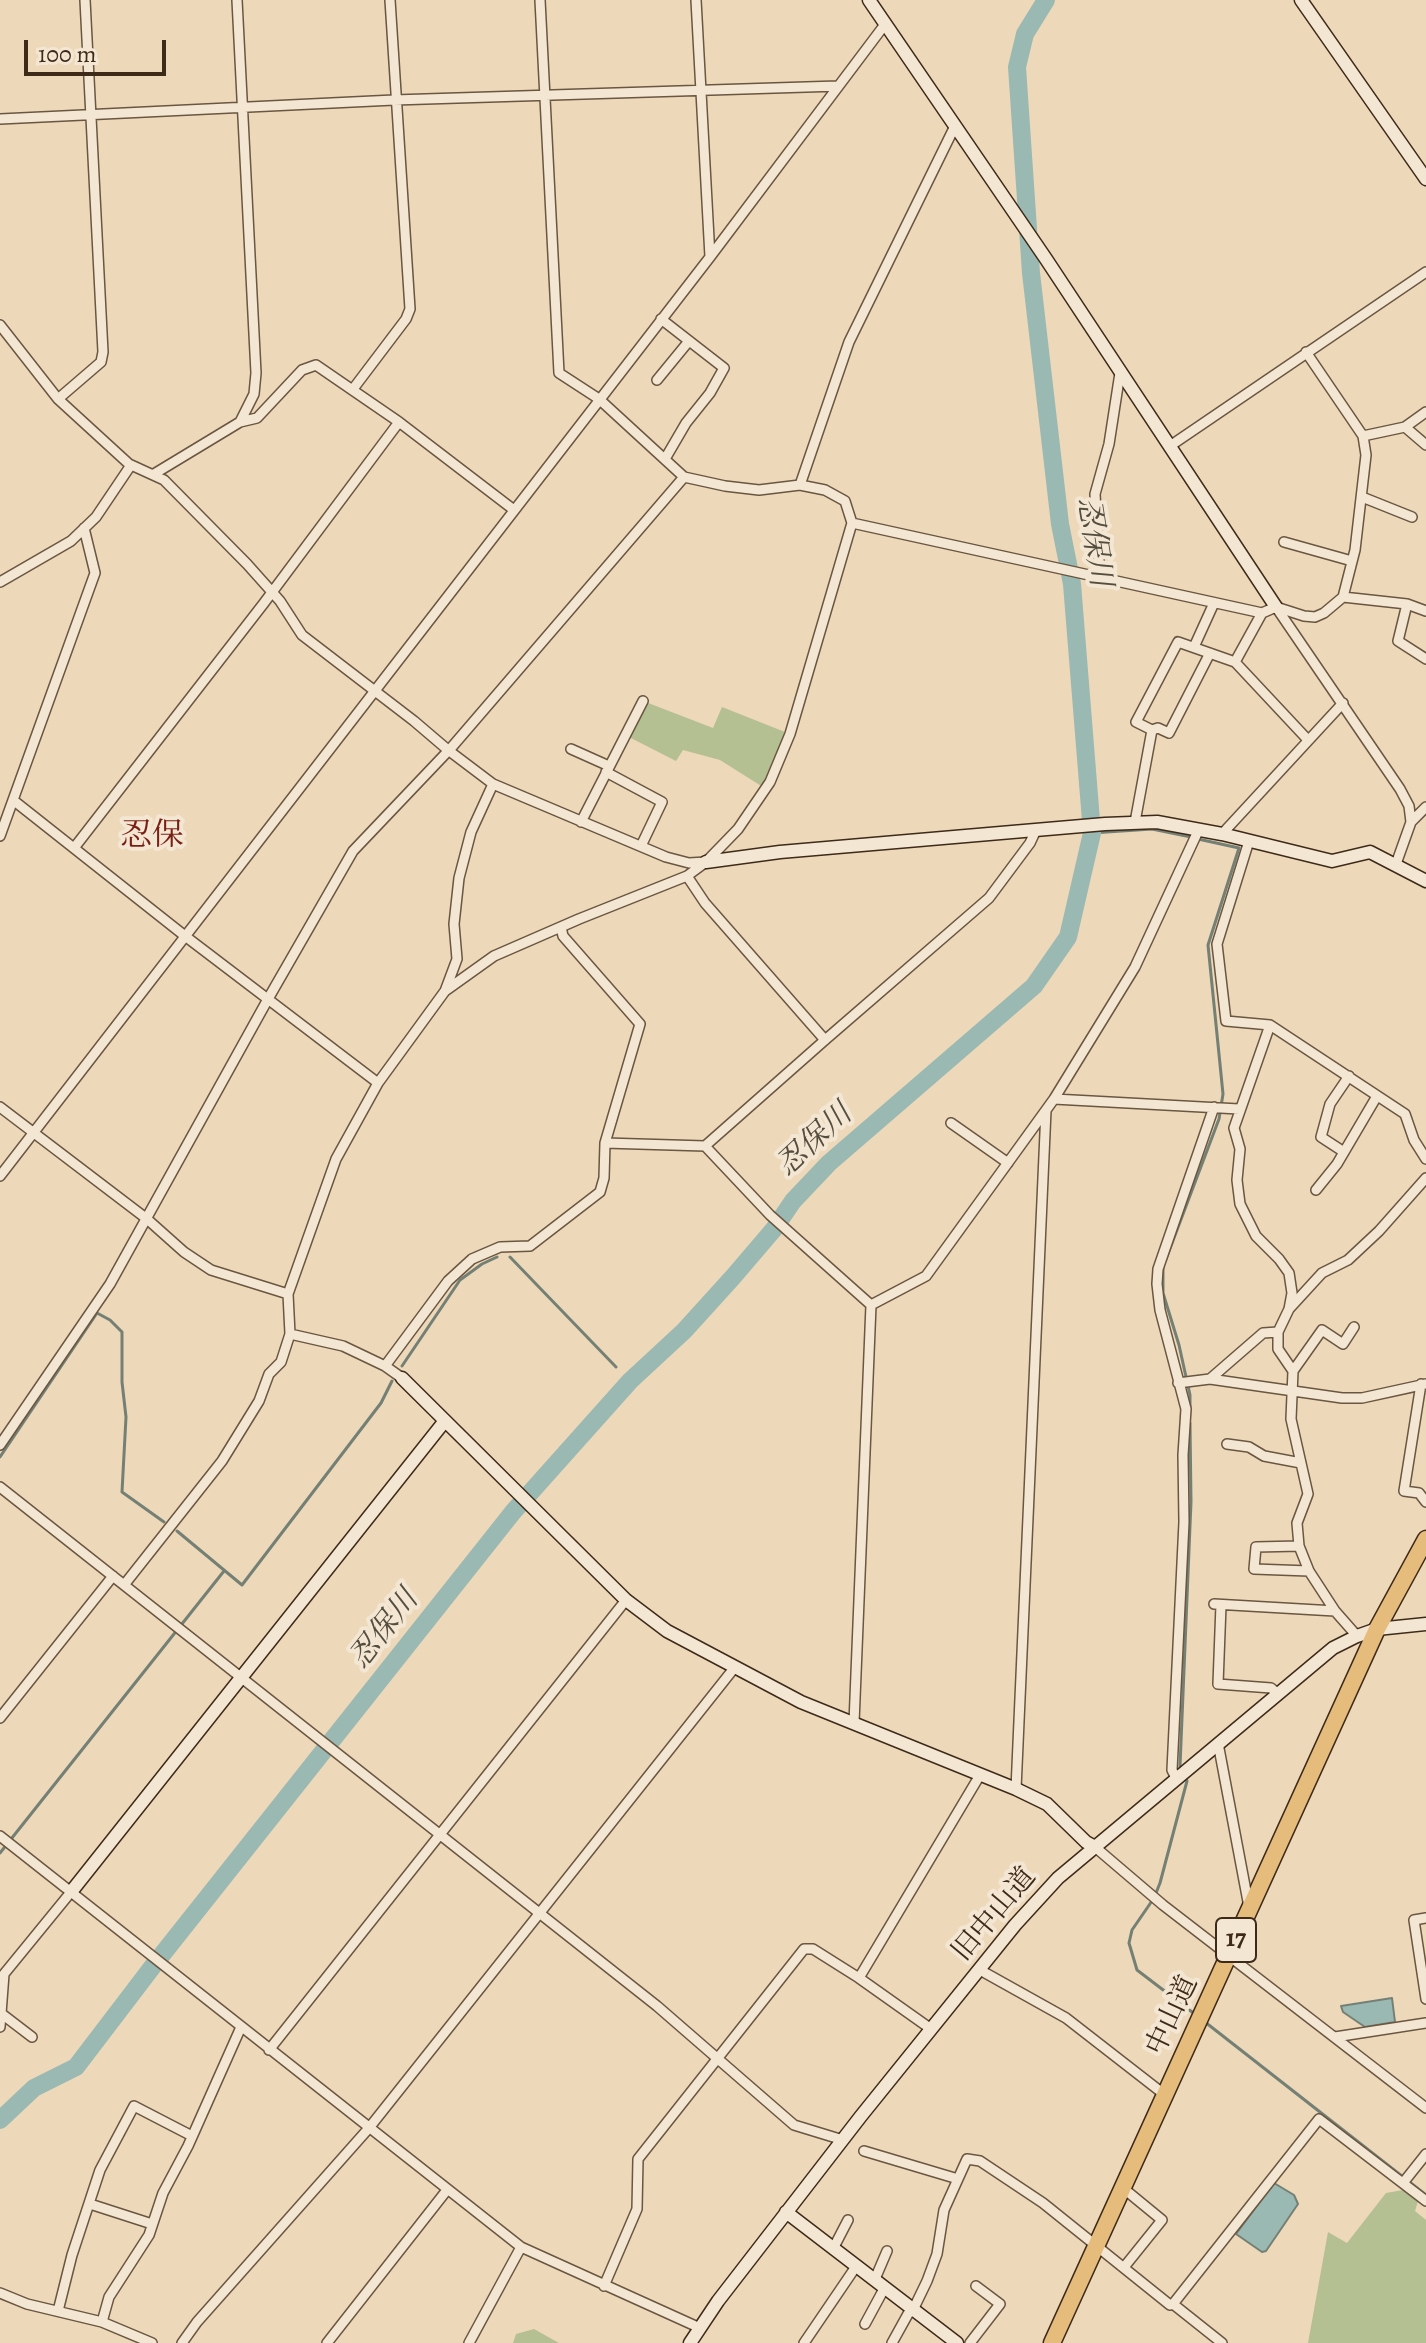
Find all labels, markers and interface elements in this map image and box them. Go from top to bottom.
scale bar [28,24,170,74]
text: 100 m [38,38,97,70]
water label: 忍保川 [1068,495,1118,589]
district label: 忍保 [120,818,184,856]
water label: 忍保川 [770,1097,860,1185]
water label: 忍保川 [343,1583,427,1677]
street label: 旧中山道 [946,1861,1044,1969]
road number: 17 [1216,1918,1256,1962]
street label: 中山道 [1140,1971,1206,2061]

